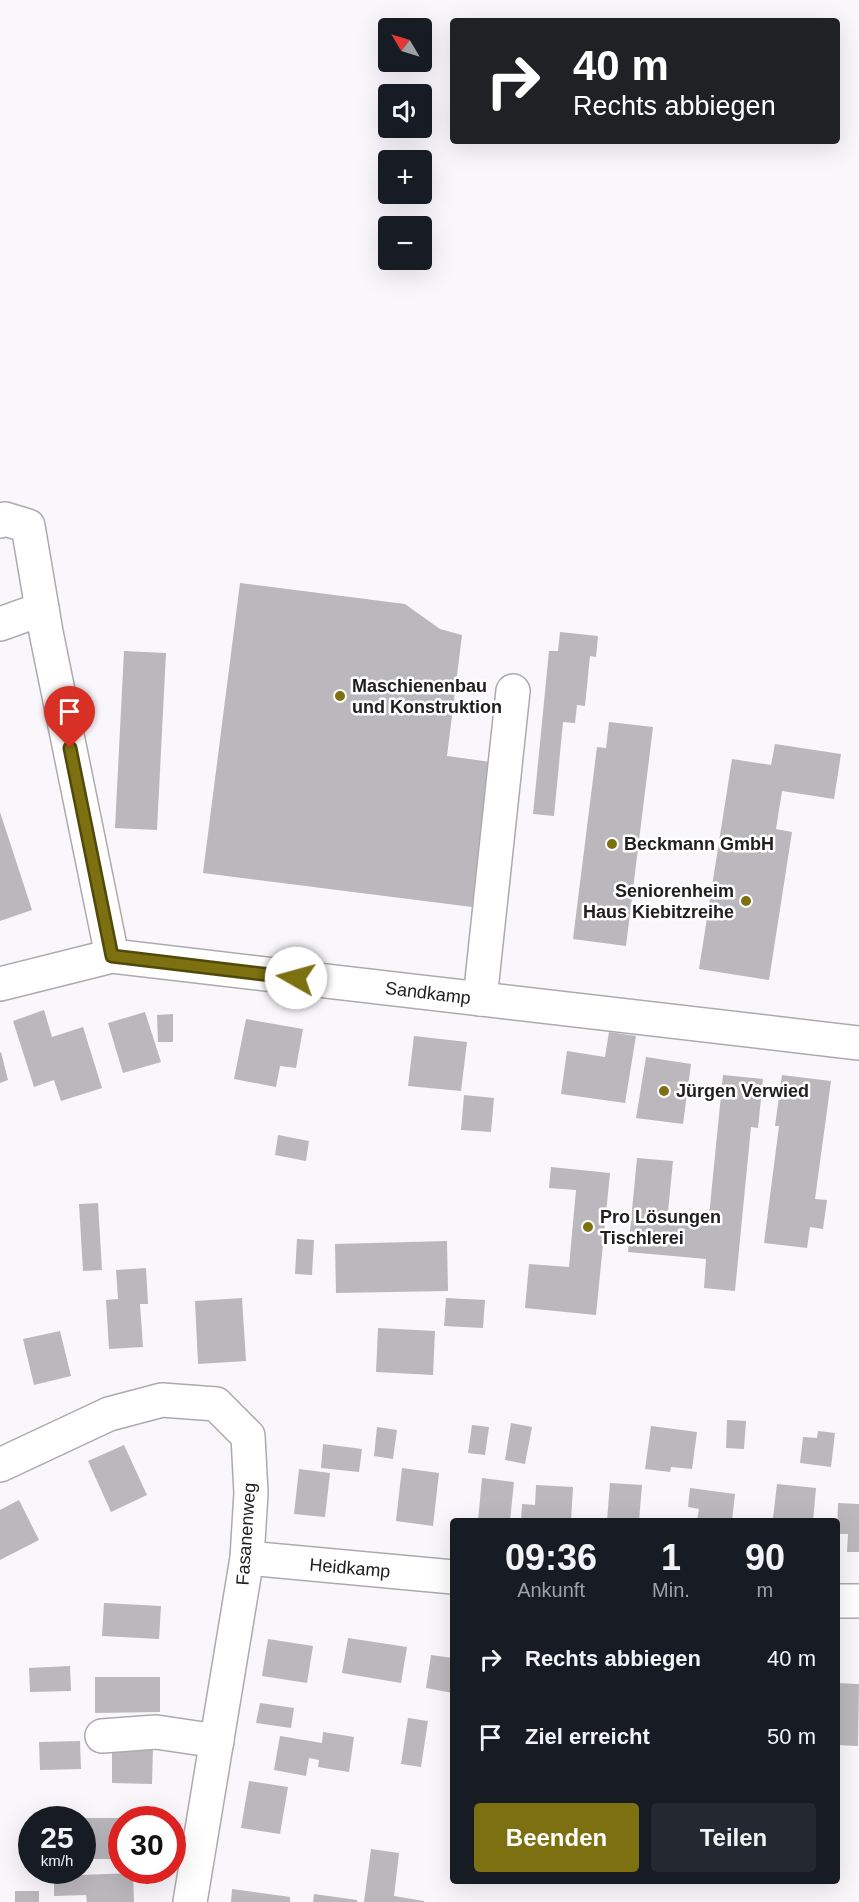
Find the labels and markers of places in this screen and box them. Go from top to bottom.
place label: Maschienenbau und Konstruktion [352,676,502,717]
pin [44,686,95,748]
marker: Maschienenbau und Konstruktion [333,689,347,703]
place label: Beckmann GmbH [624,834,774,854]
marker: Beckmann GmbH [605,837,619,851]
place label: Seniorenheim Haus Kiebitzreihe [583,881,734,922]
marker: Seniorenheim Haus Kiebitzreihe [739,894,753,908]
place label: Jürgen Verwied [676,1081,809,1101]
marker: Jürgen Verwied [657,1084,671,1098]
place label: Pro Lösungen Tischlerei [600,1207,721,1248]
marker: Pro Lösungen Tischlerei [581,1220,595,1234]

